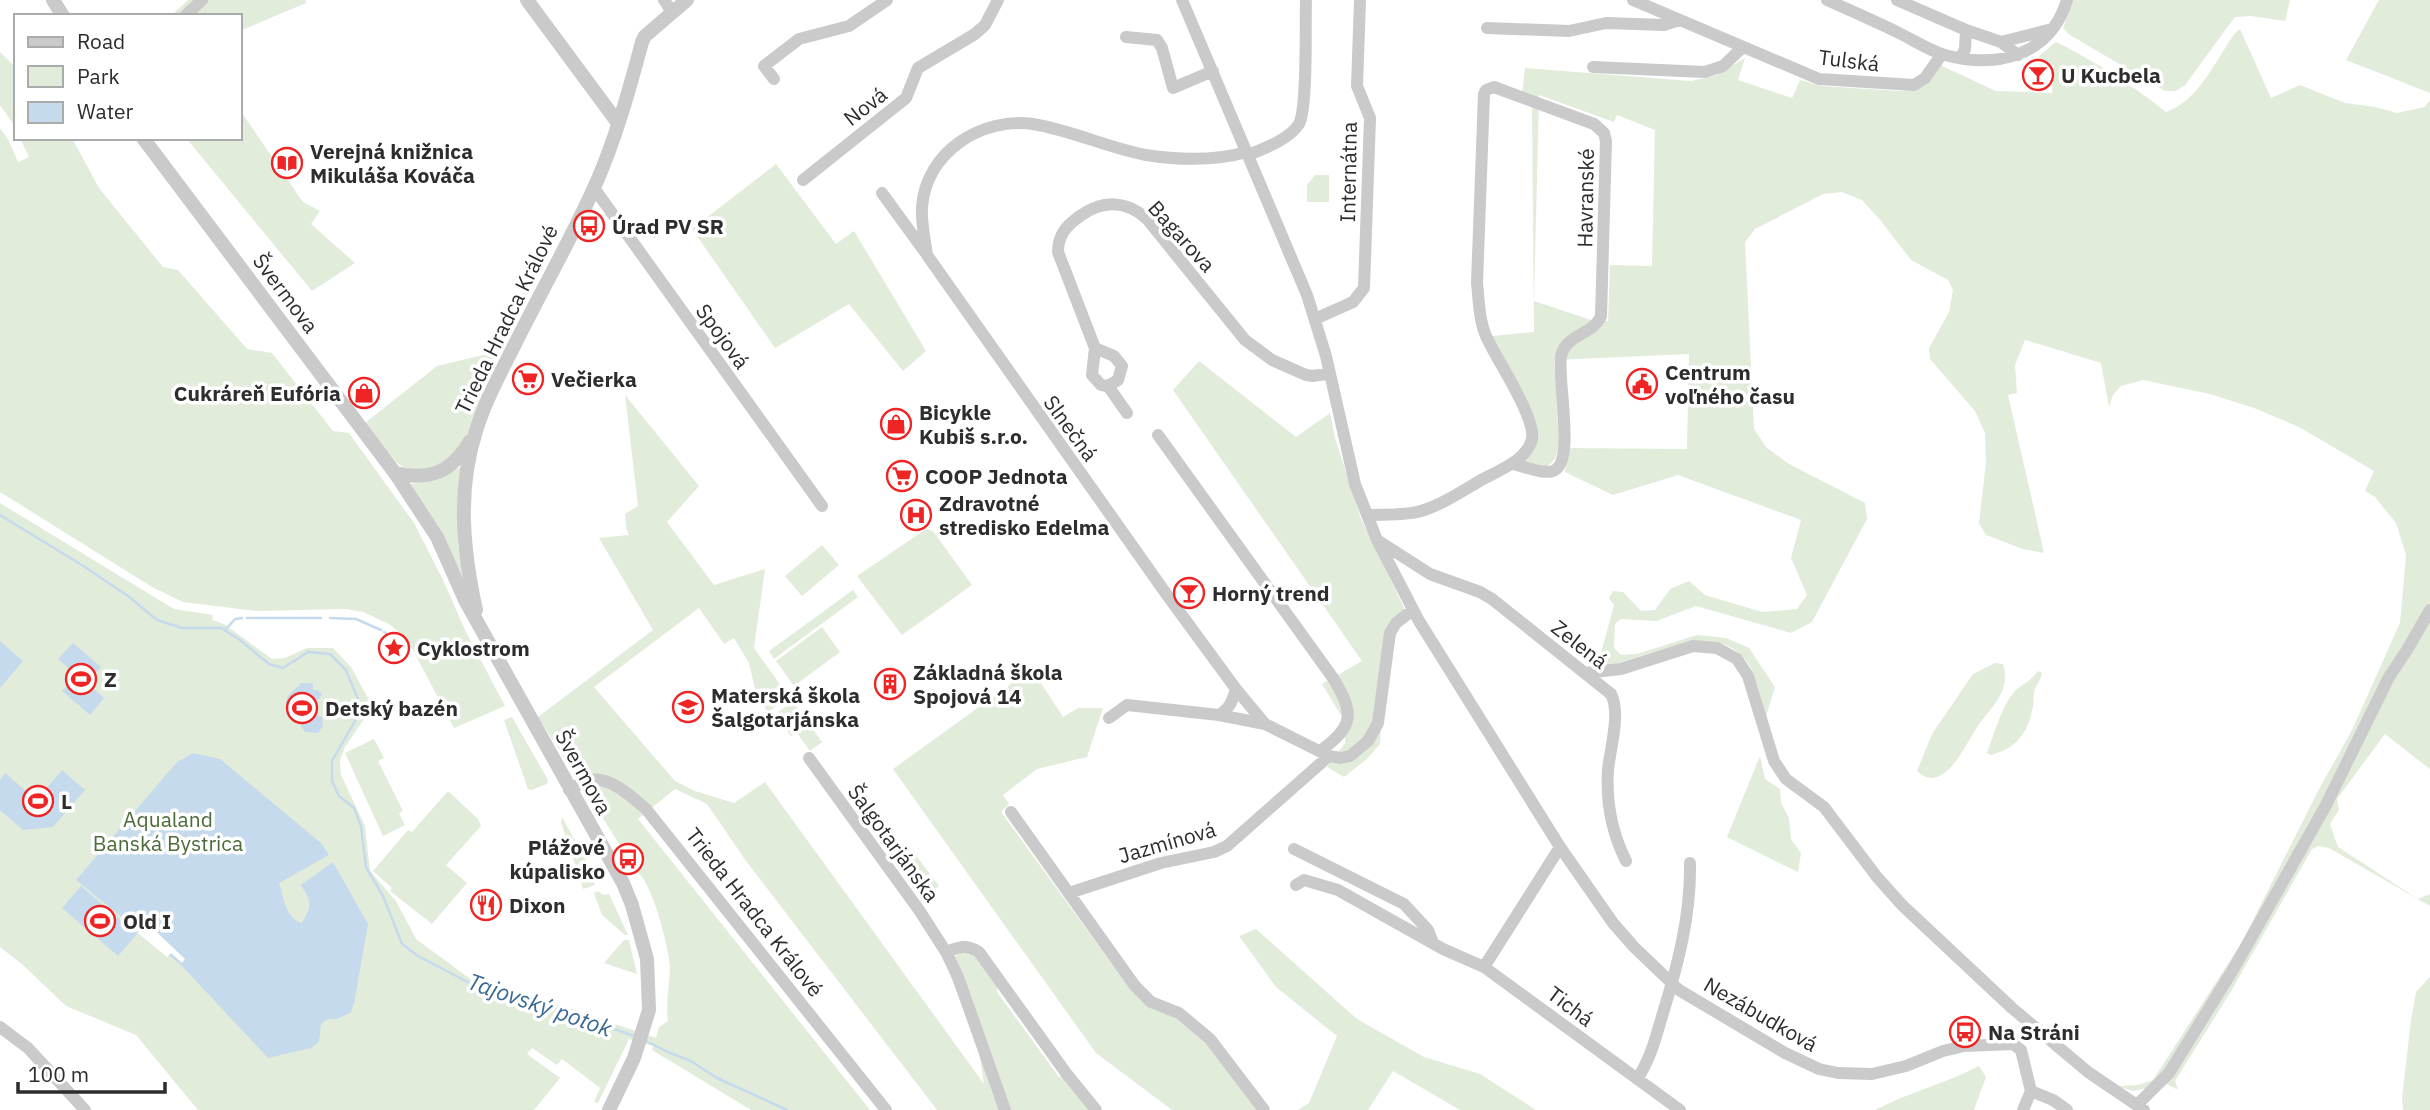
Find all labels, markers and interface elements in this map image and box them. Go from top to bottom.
legend [14,14,242,140]
text: Road [77,27,125,55]
street label: Tulská [1817,42,1881,78]
bar icon: U Kucbela [2021,58,2055,92]
place label: U Kucbela [2061,61,2161,89]
text: Park [77,62,120,90]
street label: Nová [838,80,892,132]
text: Water [77,97,134,125]
street label: Internátna [1333,122,1363,222]
place label: Verejná knižnica Mikuláša Kováča [310,137,475,189]
library icon: Verejná knižnica Mikuláša Kováča [270,146,304,180]
street label: Havranské [1570,148,1600,248]
street label: Bagarova [1142,194,1222,278]
bus stop icon: Úrad PV SR [572,209,606,243]
place label: Úrad PV SR [612,212,724,240]
street label: Trieda Hradca Králové [448,220,564,418]
street label: Švermova [247,247,325,339]
street label: Spojová [690,298,756,374]
place label: Centrum voľného času [1665,358,1795,410]
supermarket icon: Večierka [511,362,545,396]
place label: Večierka [551,365,637,393]
public building icon: Centrum voľného času [1625,367,1659,401]
shop icon: Cukráreň Eufória [347,376,381,410]
place label: Cukráreň Eufória [174,379,341,407]
street label: Slnečná [1038,389,1104,467]
place label: Bicykle Kubiš s.r.o. [919,398,1028,450]
shop icon: Bicykle Kubiš s.r.o. [879,407,913,441]
supermarket icon: COOP Jednota [885,459,919,493]
place label: COOP Jednota [925,462,1068,490]
place label: Zdravotné stredisko Edelma [939,489,1110,541]
hospital icon: Zdravotné stredisko Edelma [899,498,933,532]
bar icon: Horný trend [1172,576,1206,610]
place label: Horný trend [1212,579,1330,607]
street label: Zelená [1546,613,1614,675]
place icon: Cyklostrom [377,631,411,665]
place label: Cyklostrom [417,634,530,662]
place label: Základná škola Spojová 14 [913,658,1063,710]
sports icon: Z [64,662,98,696]
place label: Z [104,665,117,693]
building icon: Základná škola Spojová 14 [873,667,907,701]
place label: Materská škola Šalgotarjánska [711,681,860,733]
school or university icon: Materská škola Šalgotarjánska [671,690,705,724]
sports icon: Detský bazén [285,691,319,725]
place label: Detský bazén [325,694,458,722]
street label: Švermova [549,725,619,819]
street label: Šalgotarjánska [842,779,946,907]
sports icon: L [21,784,55,818]
place label: L [61,787,72,815]
park label: Aqualand Banská Bystrica [93,805,243,857]
street label: Jazmínová [1115,815,1219,869]
street label: Trieda Hradca Králové [680,822,830,1002]
place label: Plážové kúpalisko [510,833,605,885]
bus stop icon: Plážové kúpalisko [611,842,645,876]
restaurant icon: Dixon [469,888,503,922]
place label: Dixon [509,891,565,919]
sports icon: Old I [83,904,117,938]
place label: Old I [123,907,171,935]
water label: Tajovský potok [464,965,617,1043]
street label: Nezábudková [1699,970,1823,1058]
street label: Tichá [1542,979,1600,1033]
bus stop icon: Na Stráni [1948,1015,1982,1049]
place label: Na Stráni [1988,1018,2080,1046]
scale bar [18,1050,164,1094]
text: 100 m [28,1060,89,1088]

